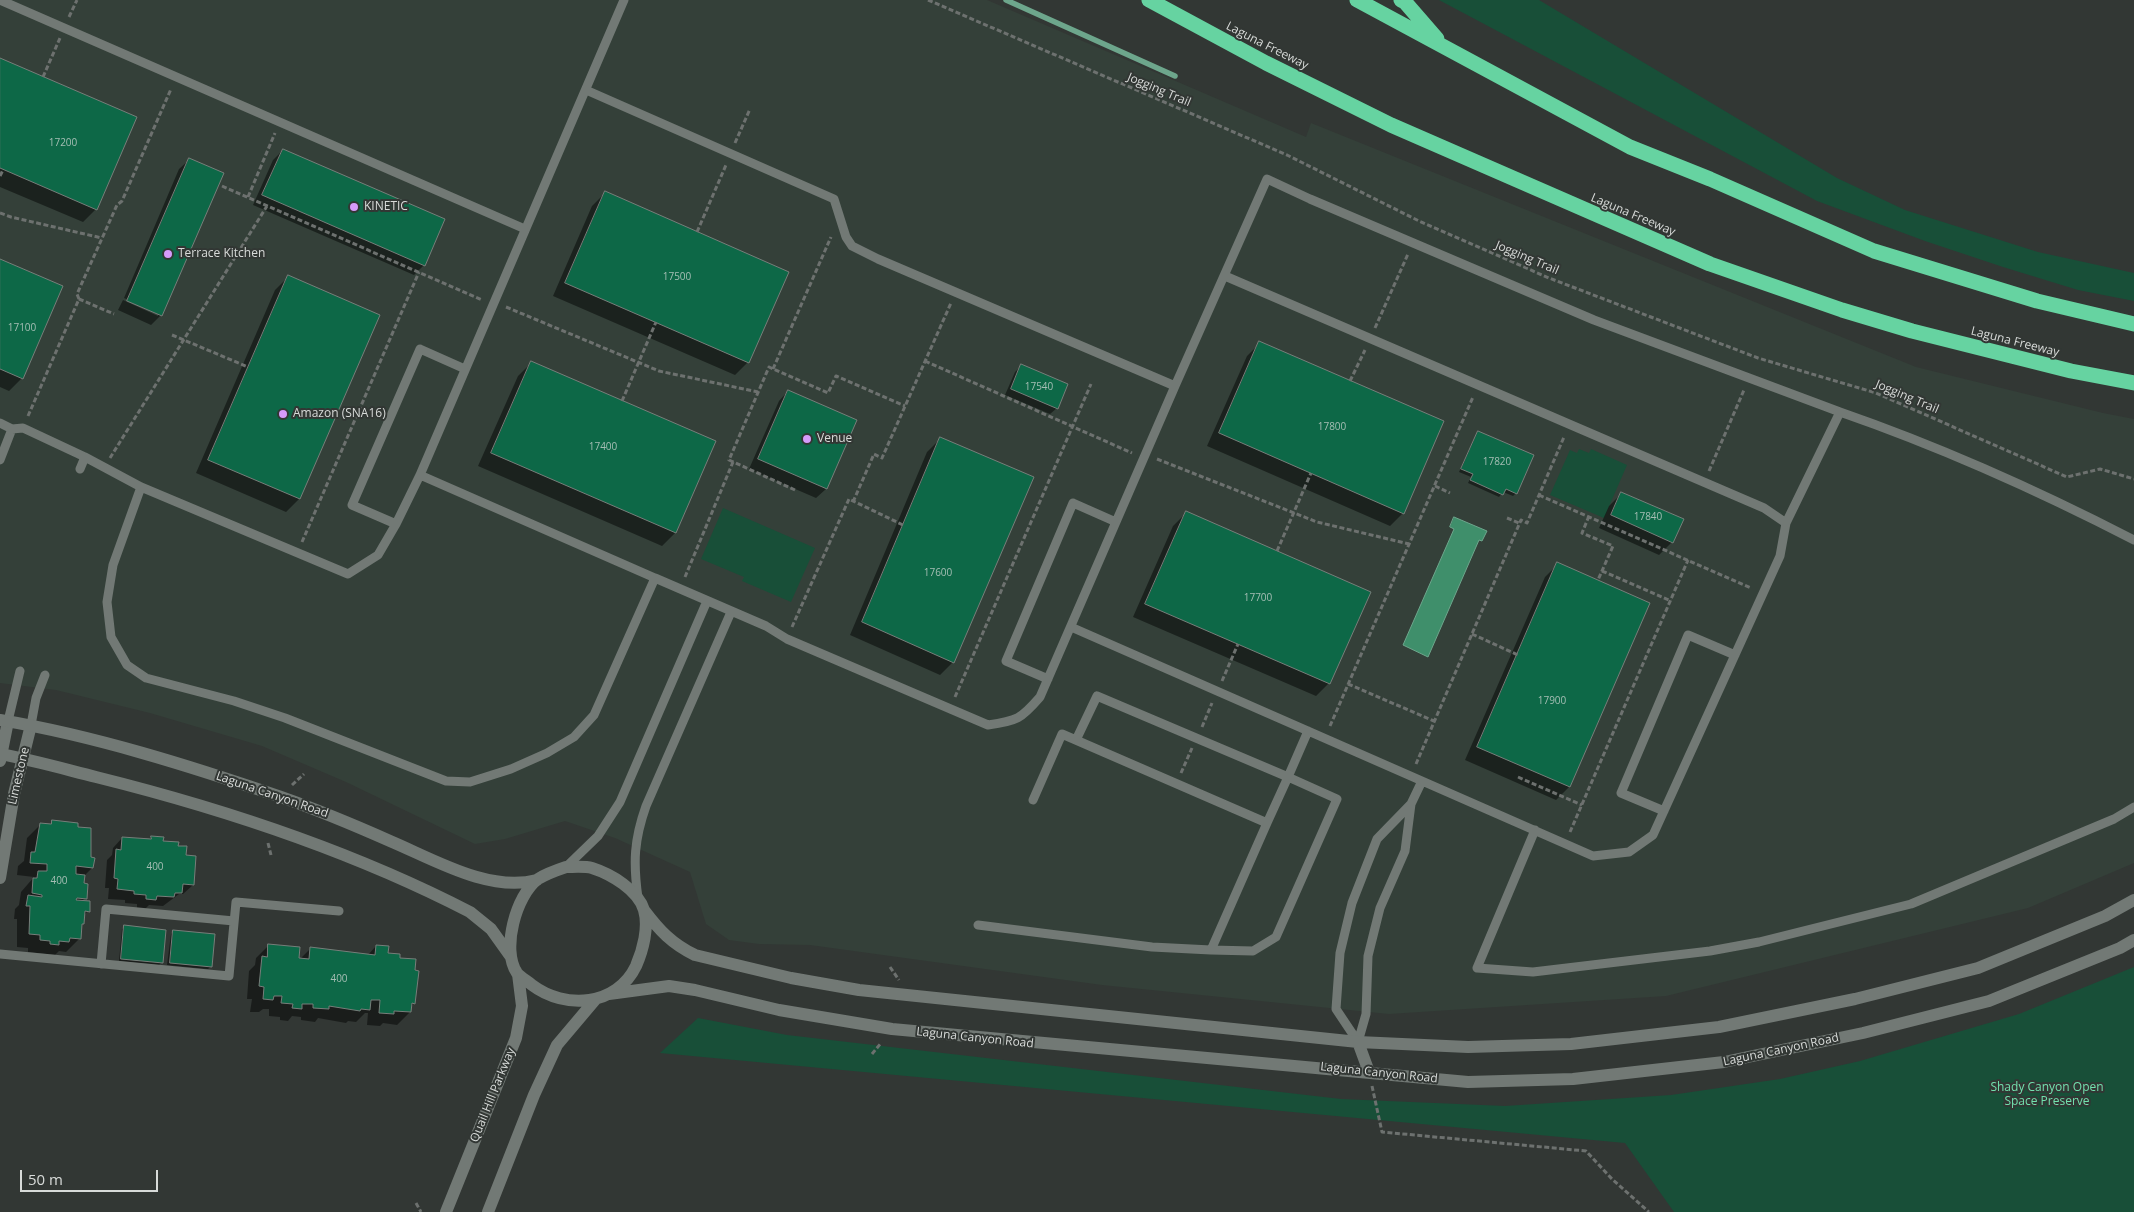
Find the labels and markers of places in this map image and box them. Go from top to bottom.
place label: KINETIC [364,200,408,214]
marker: KINETIC [348,201,360,213]
place label: Terrace Kitchen [178,247,265,261]
marker: Terrace Kitchen [162,248,174,260]
place label: Amazon (SNA16) [293,407,386,421]
marker: Amazon (SNA16) [277,408,289,420]
place label: Venue [817,432,852,446]
marker: Venue [801,433,813,445]

